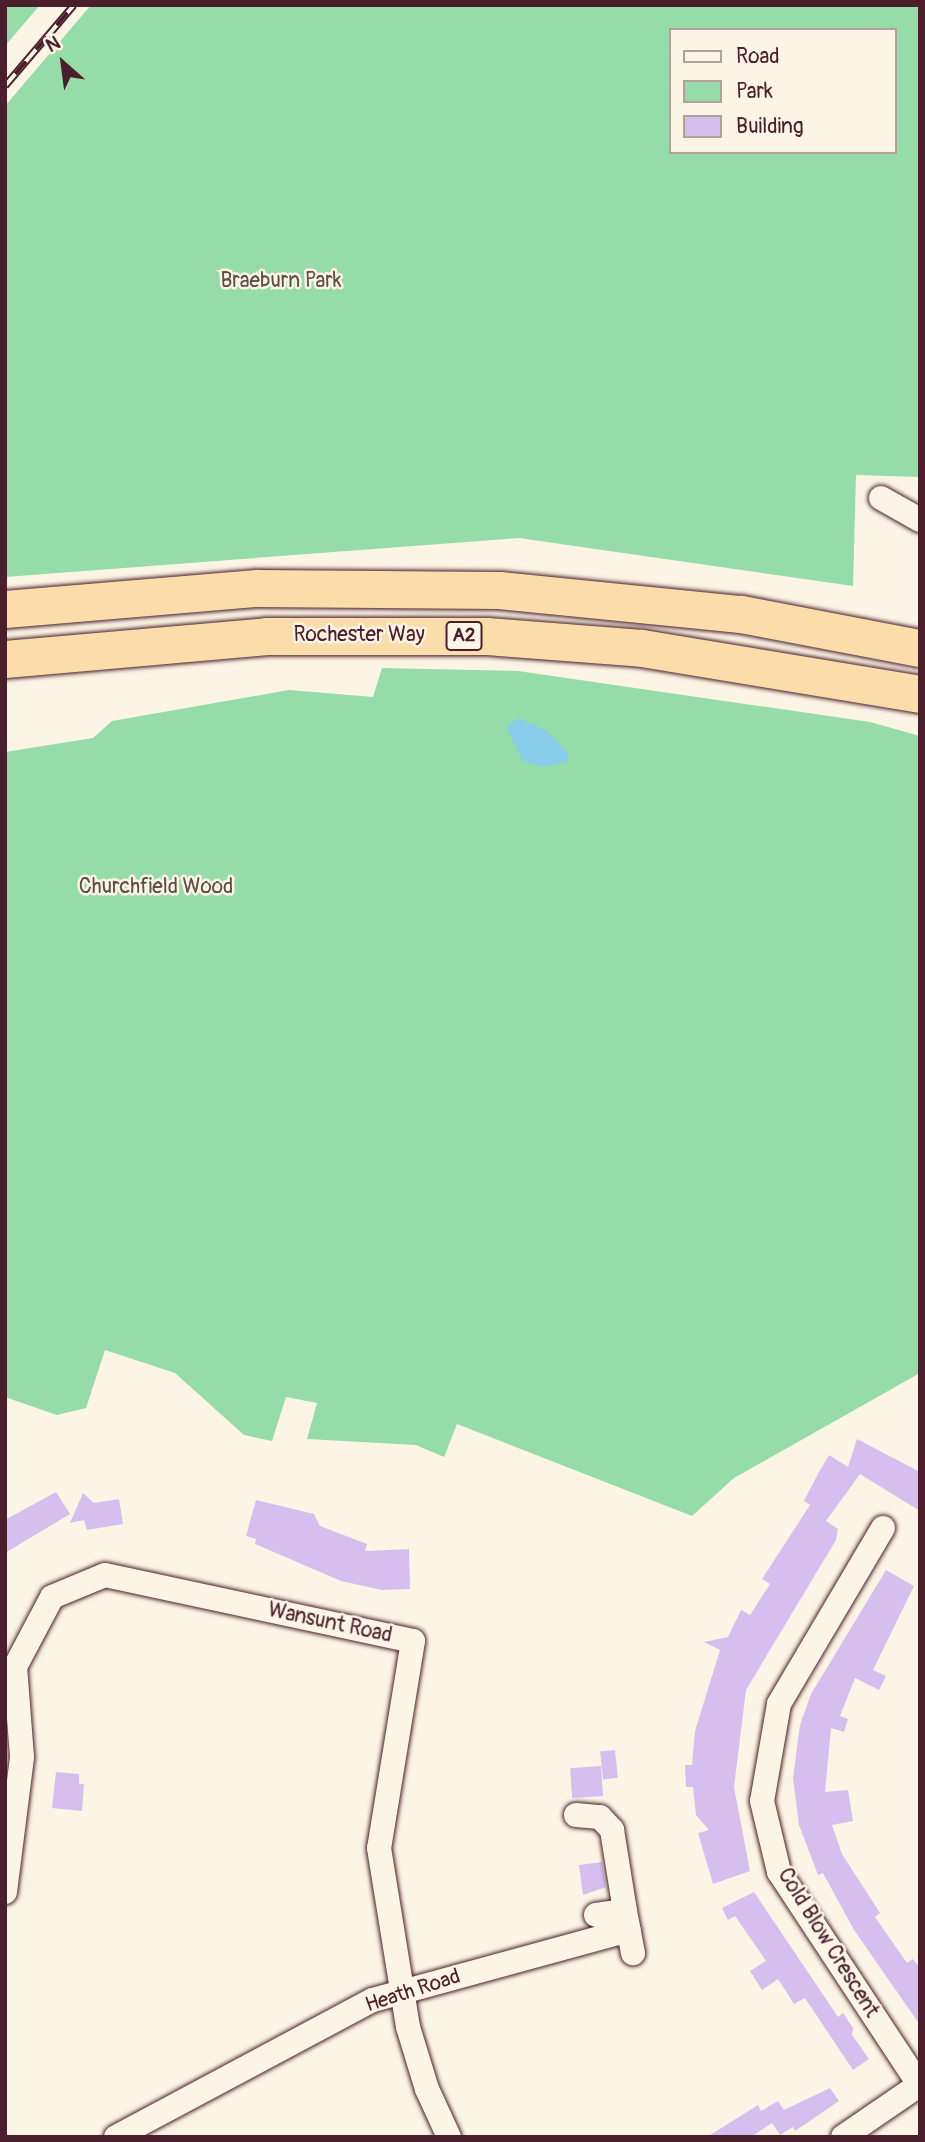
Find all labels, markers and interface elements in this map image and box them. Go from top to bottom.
north arrow [28,28,98,98]
legend [670,28,897,154]
text: N [42,31,64,58]
text: Road [736,43,780,70]
text: Park [736,78,773,105]
text: Building [736,113,803,140]
park label: Braeburn Park [220,268,342,294]
road number: A2 [445,621,483,652]
street label: Rochester Way [293,622,425,648]
park label: Churchfield Wood [79,874,233,900]
street label: Wansunt Road [266,1598,394,1648]
street label: Cold Blow Crescent [772,1864,884,2022]
street label: Heath Road [362,1964,464,2018]

